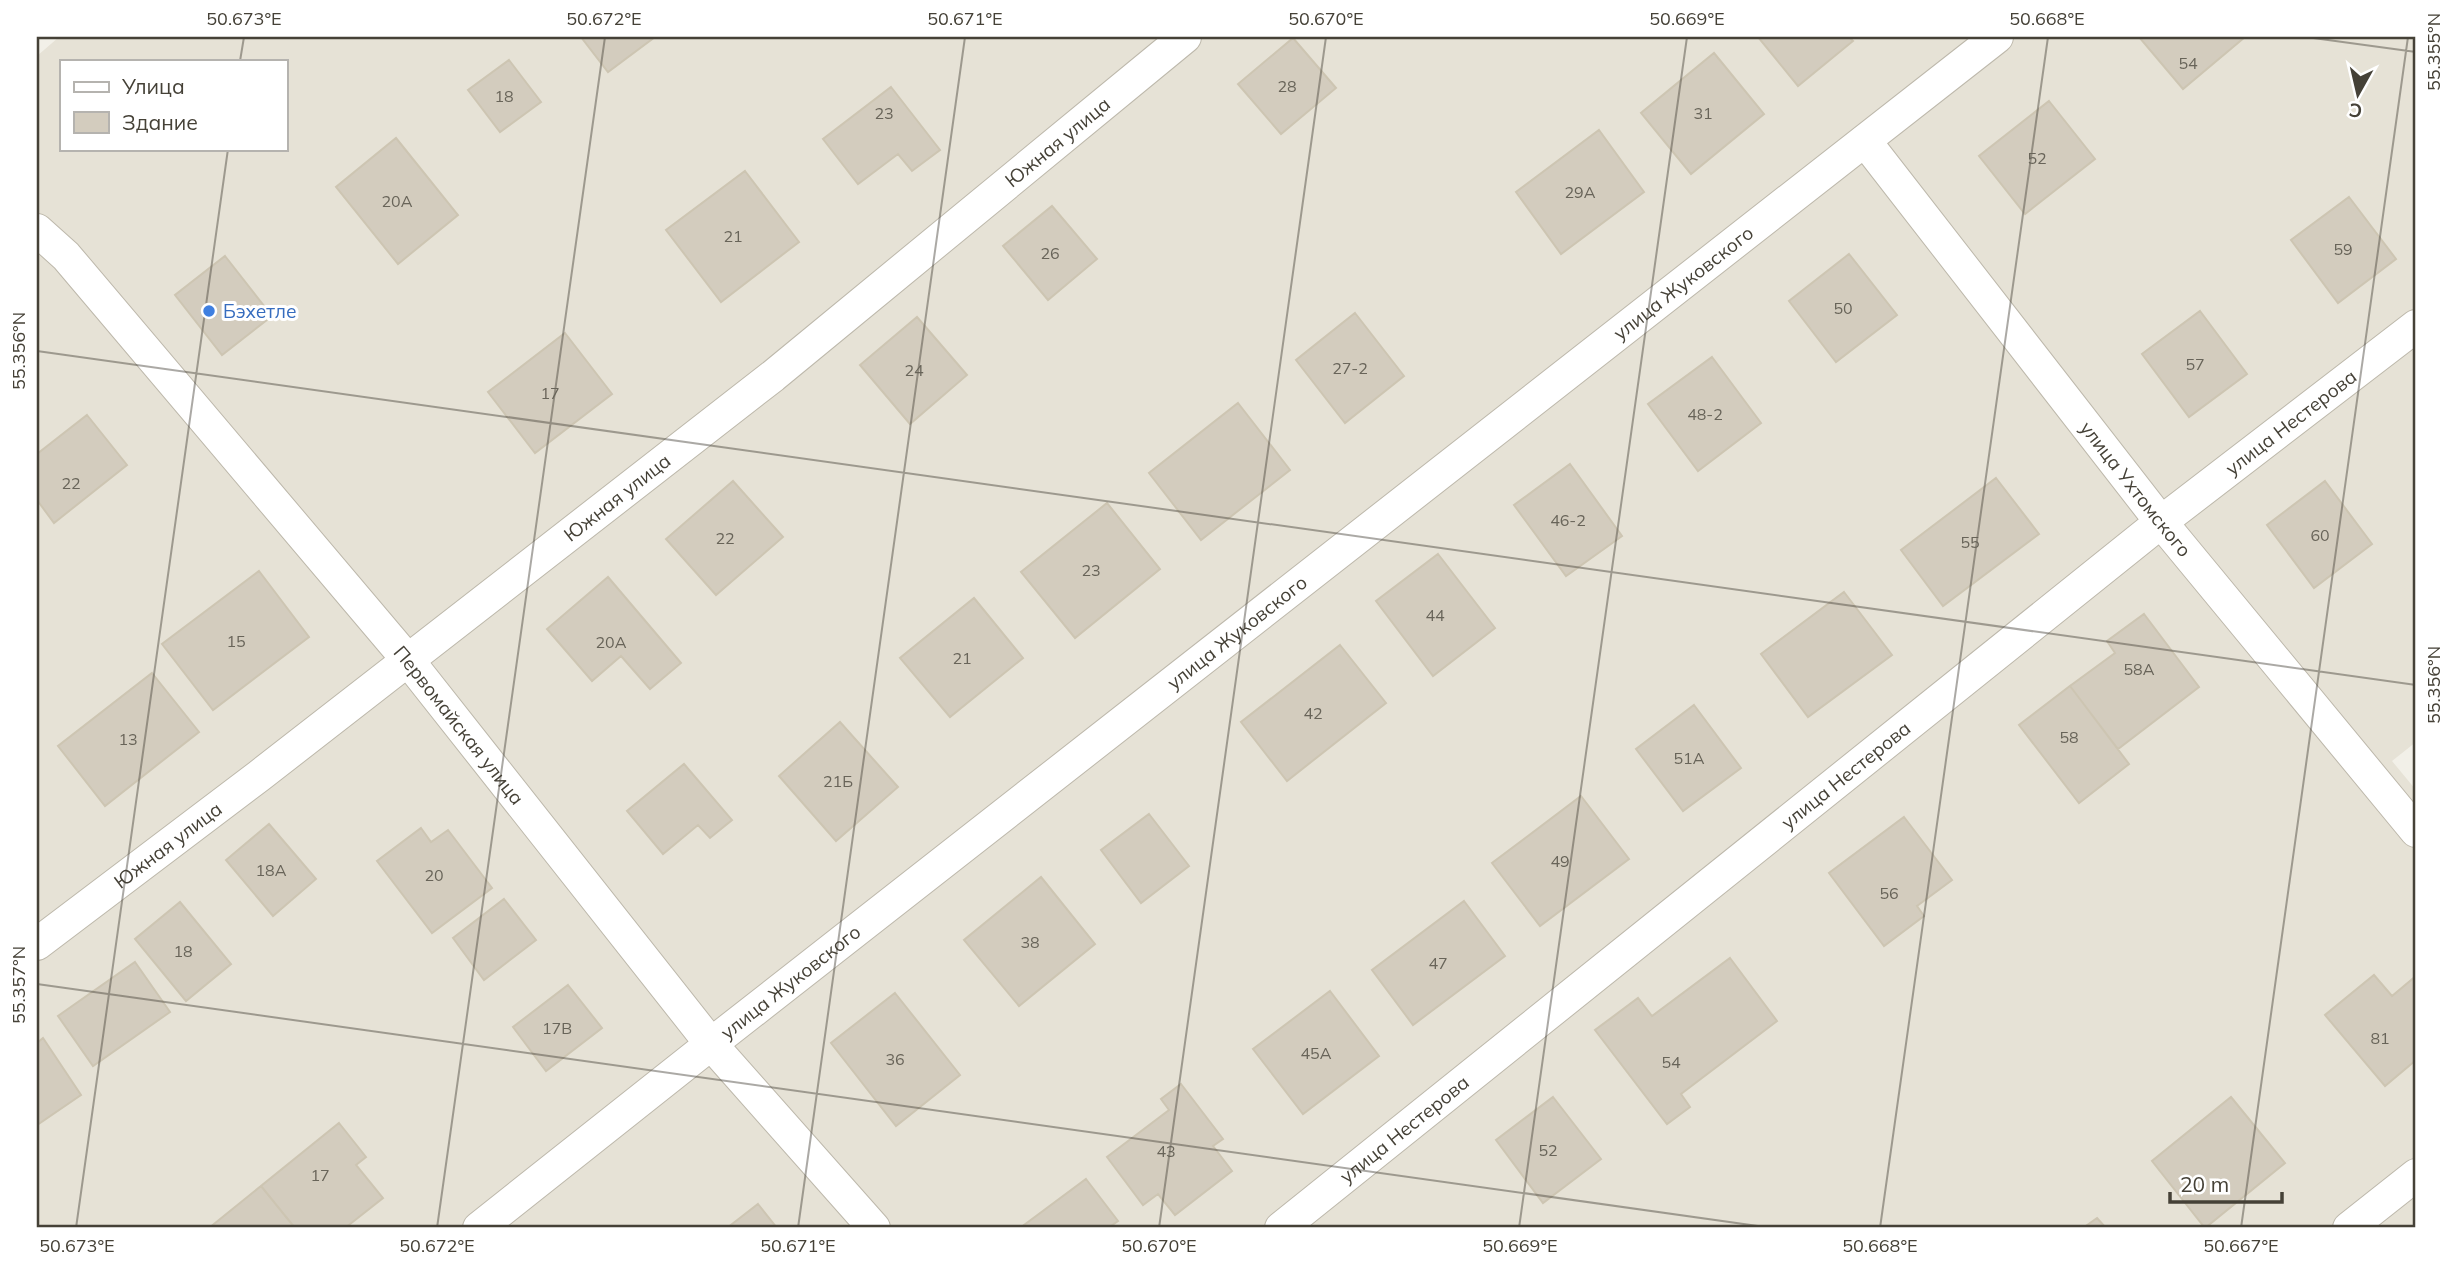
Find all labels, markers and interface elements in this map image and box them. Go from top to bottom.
text: 50.673°E [206,7,282,30]
text: 50.672°E [566,7,642,30]
text: 50.671°E [927,7,1003,30]
text: 50.670°E [1288,7,1364,30]
text: 50.669°E [1649,7,1725,30]
text: 50.668°E [2009,7,2085,30]
text: 55.355°N [2422,13,2445,91]
house number: 54 [2178,53,2198,73]
legend [60,60,287,150]
north arrow [2324,60,2394,130]
text: Улица [121,73,185,99]
house number: 28 [1277,76,1297,96]
house number: 18 [494,86,514,106]
street label: Южная улица [1000,92,1115,192]
text: С [2348,98,2364,124]
house number: 23 [874,103,894,123]
house number: 31 [1693,103,1713,123]
text: Здание [122,109,198,135]
house number: 52 [2027,148,2047,168]
house number: 29А [1565,182,1596,202]
house number: 20А [382,191,413,211]
street label: улица Жуковского [1608,220,1758,345]
house number: 21 [723,226,743,246]
house number: 59 [2333,239,2353,259]
house number: 26 [1040,243,1060,263]
house number: 50 [1833,298,1853,318]
place label: Бэхетле [223,299,297,323]
marker: Бэхетле [201,303,217,319]
text: 55.356°N [7,312,30,390]
house number: 57 [2185,354,2205,374]
house number: 27-2 [1332,358,1368,378]
house number: 24 [904,360,924,380]
street label: улица Нестерова [2220,364,2361,480]
house number: 17 [540,383,560,403]
house number: 48-2 [1687,404,1723,424]
street label: улица Ухтомского [2075,416,2197,562]
street label: Южная улица [559,448,675,546]
house number: 22 [61,473,81,493]
house number: 46-2 [1550,510,1586,530]
house number: 60 [2310,525,2330,545]
house number: 22 [715,528,735,548]
house number: 55 [1960,532,1980,552]
house number: 23 [1081,560,1101,580]
street label: улица Жуковского [1162,570,1312,695]
house number: 44 [1425,605,1445,625]
house number: 15 [226,631,246,651]
house number: 20А [596,632,627,652]
street label: Первомайская улица [389,641,529,809]
text: 55.356°N [2422,646,2445,724]
house number: 21 [952,648,972,668]
house number: 58А [2124,659,2155,679]
house number: 42 [1303,703,1323,723]
street label: улица Нестерова [1776,716,1915,834]
house number: 58 [2059,727,2079,747]
house number: 13 [118,729,138,749]
house number: 51А [1674,748,1705,768]
house number: 21Б [823,771,853,791]
street label: Южная улица [109,797,226,893]
house number: 49 [1550,851,1570,871]
house number: 18А [256,860,287,880]
house number: 20 [424,865,444,885]
house number: 56 [1879,883,1899,903]
street label: улица Жуковского [716,920,865,1044]
house number: 38 [1020,932,1040,952]
house number: 18 [173,941,193,961]
text: 55.357°N [7,946,30,1024]
house number: 47 [1428,953,1448,973]
house number: 17В [542,1018,572,1038]
house number: 81 [2370,1028,2390,1048]
house number: 45А [1301,1043,1332,1063]
house number: 36 [885,1049,905,1069]
house number: 54 [1661,1052,1681,1072]
street label: улица Нестерова [1335,1070,1474,1188]
house number: 52 [1538,1140,1558,1160]
house number: 43 [1156,1141,1176,1161]
scale bar [2170,1160,2282,1204]
house number: 17 [310,1165,330,1185]
text: 20 m [2180,1171,2229,1197]
text: 50.673°E [39,1234,115,1257]
text: 50.672°E [399,1234,475,1257]
text: 50.671°E [760,1234,836,1257]
text: 50.670°E [1121,1234,1197,1257]
text: 50.669°E [1482,1234,1558,1257]
text: 50.668°E [1842,1234,1918,1257]
text: 50.667°E [2203,1234,2279,1257]

